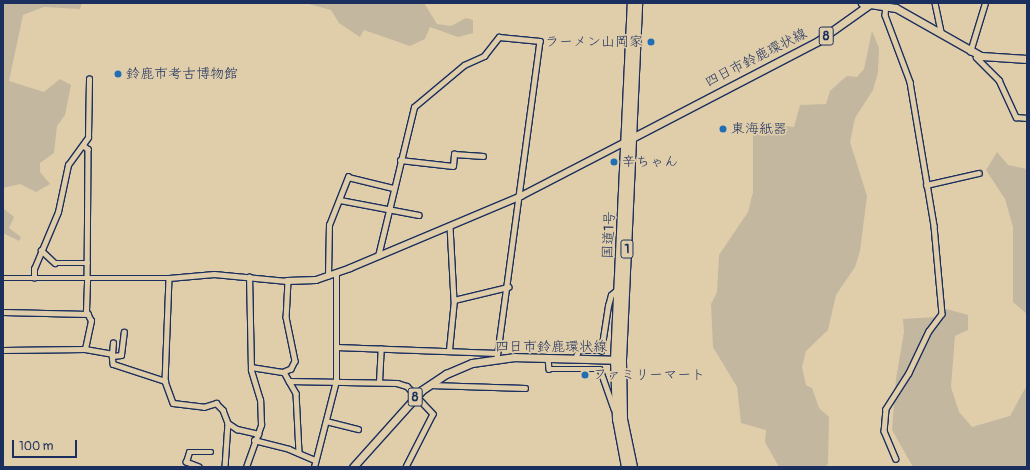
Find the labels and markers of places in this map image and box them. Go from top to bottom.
place label: ラーメン山岡家 [545,34,643,50]
marker: ラーメン山岡家 [646,37,656,47]
place label: 鈴鹿市考古博物館 [126,66,238,82]
marker: 鈴鹿市考古博物館 [113,69,123,79]
place label: 東海紙器 [731,121,787,137]
marker: 東海紙器 [718,124,728,134]
place label: 辛ちゃん [622,154,678,170]
marker: 辛ちゃん [609,157,619,167]
place label: ファミリーマート [593,367,705,383]
marker: ファミリーマート [580,370,590,380]

